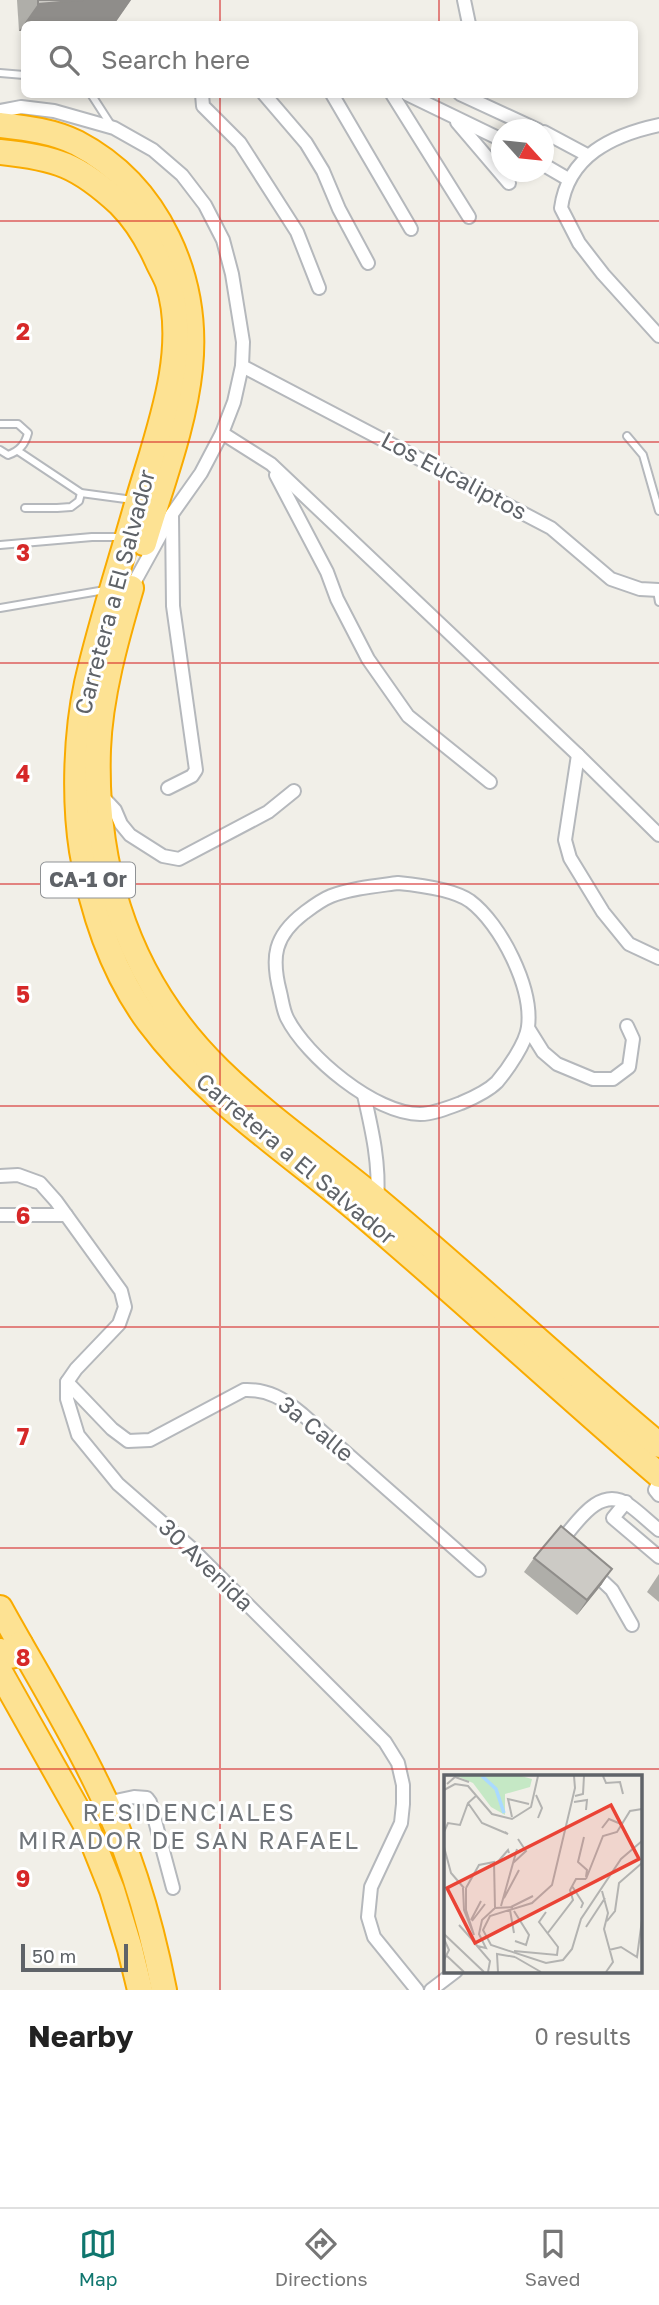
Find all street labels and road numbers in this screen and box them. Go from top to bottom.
street label: Los Eucaliptos [377,425,532,525]
street label: Carretera a El Salvador [68,466,160,717]
road number: CA-1 Or [41,862,135,898]
street label: Carretera a El Salvador [191,1066,402,1250]
street label: 3a Calle [273,1389,360,1467]
street label: 30 Avenida [154,1512,260,1616]

